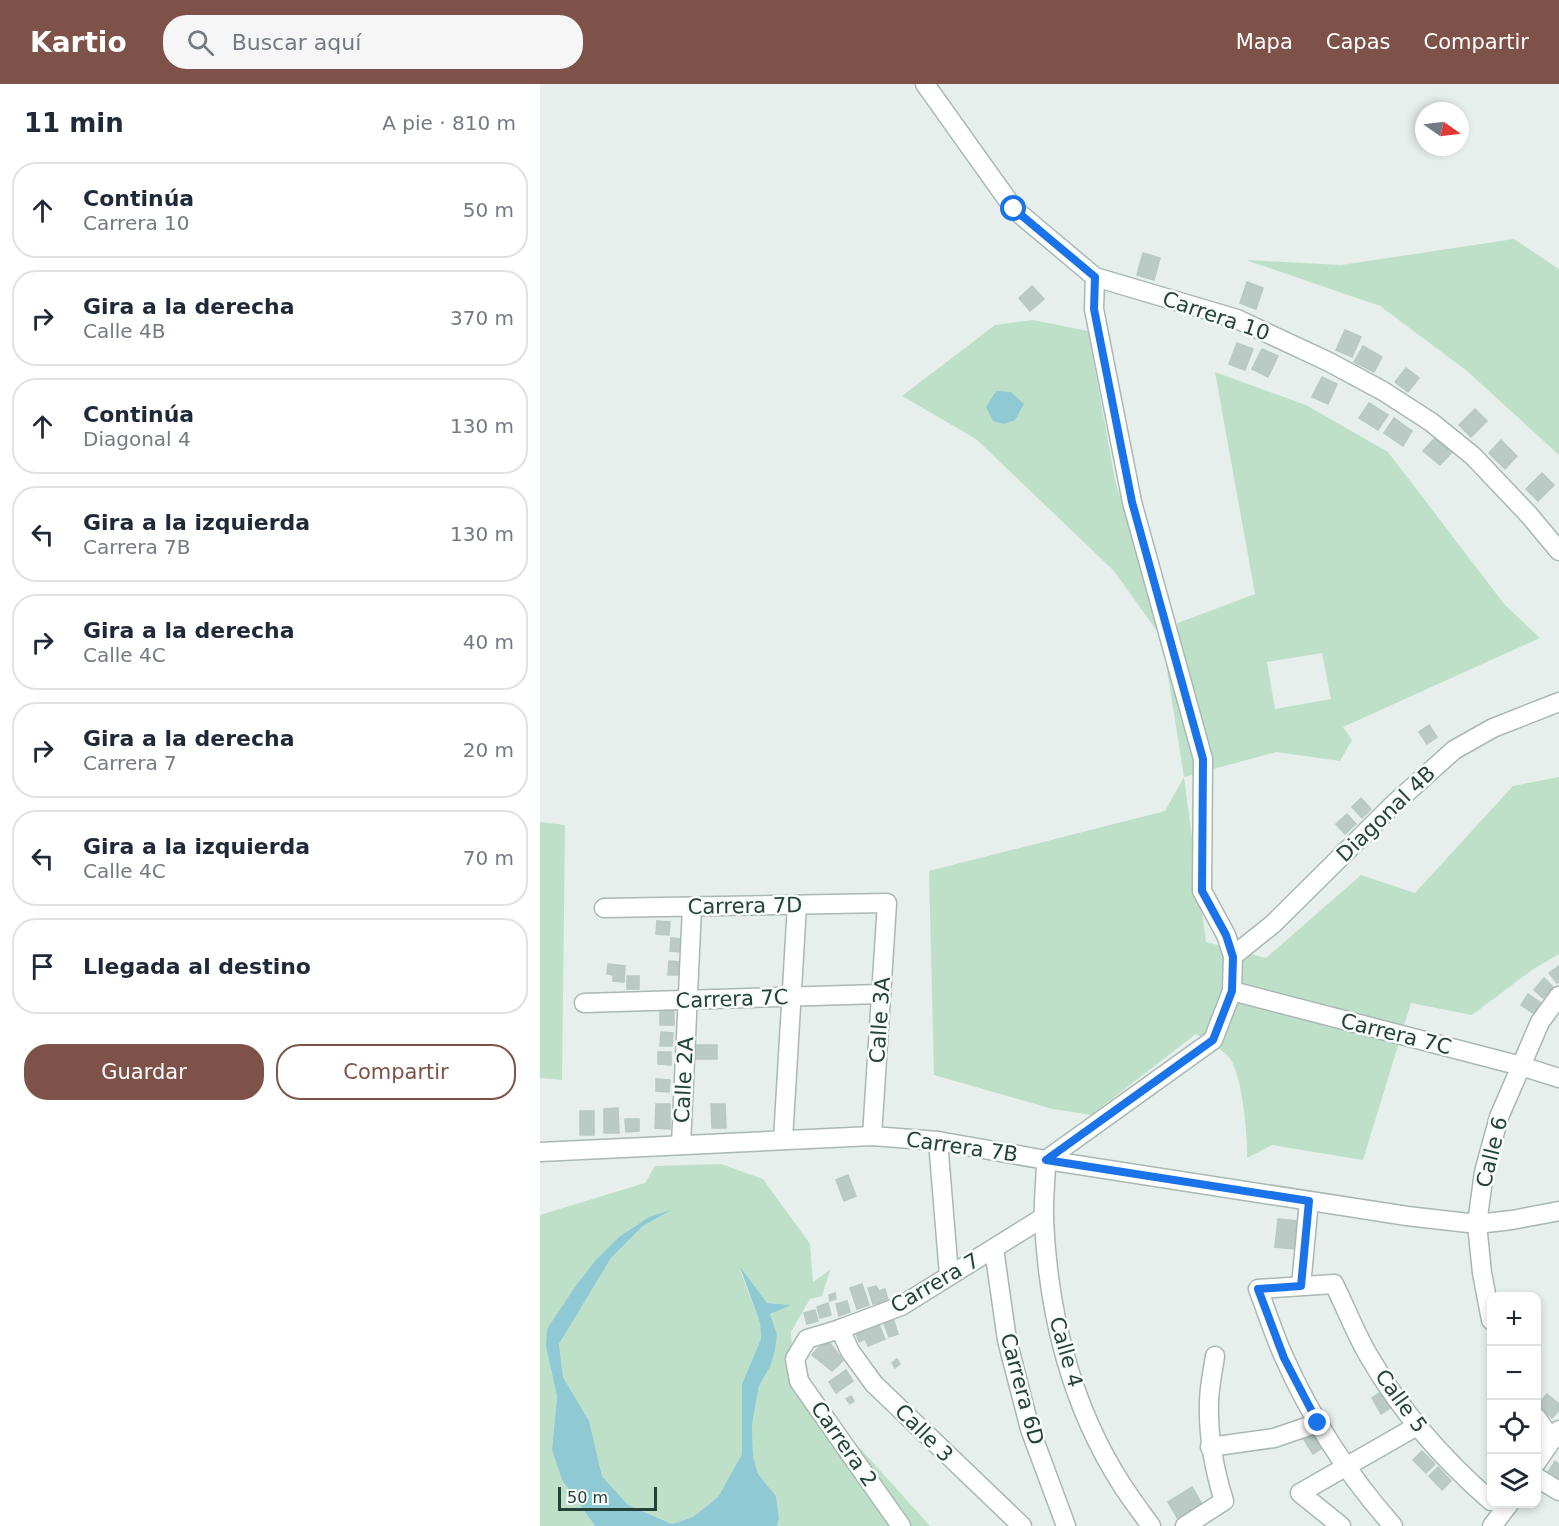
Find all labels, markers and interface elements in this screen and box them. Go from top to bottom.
search box [163,15,583,69]
text: Kartio [30,26,127,59]
icon: search [184,26,217,59]
text: Buscar aquí [232,30,361,55]
text: Mapa [1236,30,1293,54]
text: Capas [1326,30,1390,54]
text: Compartir [1423,30,1529,54]
north arrow [1415,102,1469,156]
text: 11 min [24,108,124,138]
text: A pie · 810 m [382,111,516,135]
text: Continúa [83,186,194,211]
icon: ahead [26,194,59,227]
route start [1000,195,1026,221]
text: 50 m [463,198,514,222]
text: Carrera 10 [83,211,189,235]
street label: Carrera 10 [1159,286,1273,346]
text: Gira a la derecha [83,294,295,319]
icon: right [26,302,59,335]
text: 370 m [450,306,514,330]
text: Calle 4B [83,319,165,343]
text: Continúa [83,402,194,427]
icon: ahead [26,410,59,443]
text: 130 m [450,414,514,438]
text: Diagonal 4 [83,427,191,451]
text: Gira a la izquierda [83,510,310,535]
icon: left [26,518,59,551]
text: 130 m [450,522,514,546]
text: Carrera 7B [83,535,190,559]
text: Gira a la derecha [83,618,295,643]
icon: right [26,626,59,659]
text: 40 m [463,630,514,654]
text: Calle 4C [83,643,166,667]
text: Gira a la derecha [83,726,295,751]
icon: right [26,734,59,767]
text: 20 m [463,738,514,762]
text: Carrera 7 [83,751,177,775]
street label: Diagonal 4B [1332,761,1440,867]
text: Gira a la izquierda [83,834,310,859]
icon: left [26,842,59,875]
text: 70 m [463,846,514,870]
text: Calle 4C [83,859,166,883]
street label: Carrera 7D [687,893,803,919]
icon: arrive [26,950,59,983]
text: Llegada al destino [83,954,311,979]
street label: Calle 3A [865,975,895,1064]
street label: Carrera 7C [675,985,789,1013]
street label: Carrera 7C [1338,1009,1454,1059]
street label: Calle 2A [670,1036,698,1124]
button: Guardar [24,1044,264,1100]
button: Compartir [276,1044,516,1100]
street label: Calle 6 [1472,1114,1512,1190]
street label: Carrera 7B [904,1127,1020,1167]
street label: Carrera 7 [886,1248,984,1318]
map controls [1487,1292,1541,1508]
button: + [1487,1292,1541,1346]
street label: Calle 4 [1045,1314,1087,1390]
street label: Carrera 6D [996,1331,1048,1447]
button: − [1487,1346,1541,1400]
street label: Calle 5 [1370,1365,1432,1437]
street label: Carrera 2 [806,1397,882,1491]
street label: Calle 3 [890,1399,958,1467]
button: locate [1487,1400,1541,1454]
route end [1304,1409,1330,1435]
button: layers [1487,1454,1541,1508]
scale bar [558,1484,657,1512]
text: 50 m [567,1488,608,1507]

